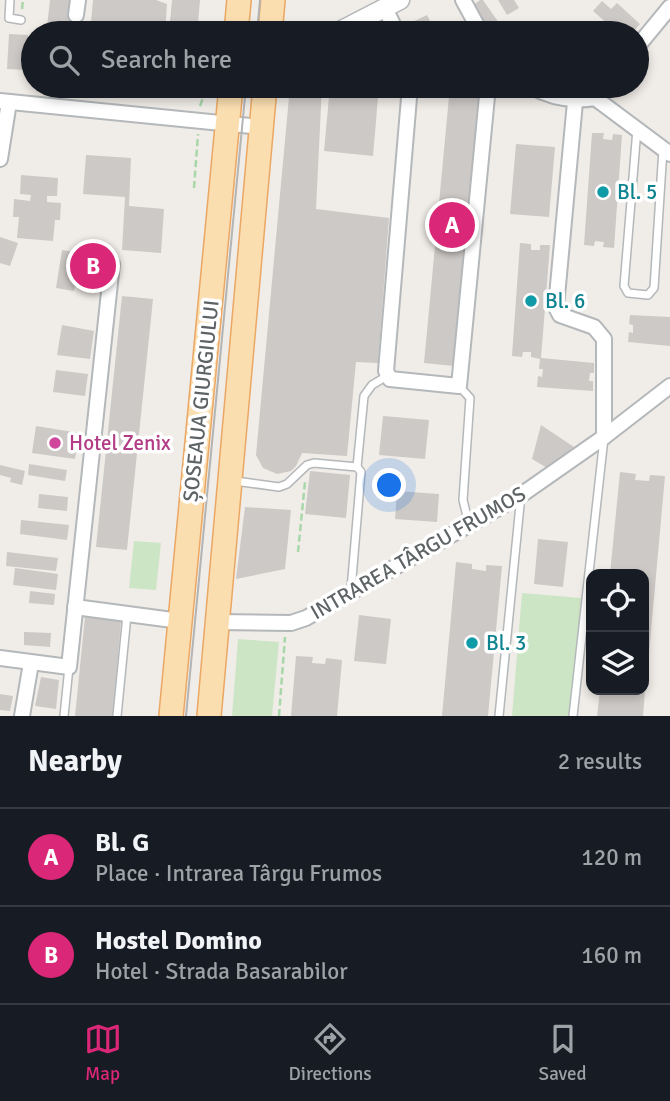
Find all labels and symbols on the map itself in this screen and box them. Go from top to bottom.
place label: Bl. 5 [617,179,657,205]
marker: Bl. 5 [595,184,611,200]
pin: A [429,199,475,251]
pin: B [70,240,116,292]
place label: Bl. 6 [545,288,585,314]
marker: Bl. 6 [523,293,539,309]
street label: ȘOSEAUA GIURGIULUI [177,299,225,503]
place label: Hotel Zenix [69,430,171,456]
marker: Hotel Zenix [47,435,63,451]
your location [372,468,406,502]
street label: INTRAREA TÂRGU FRUMOS [306,481,530,625]
place label: Bl. 3 [486,630,526,656]
marker: Bl. 3 [464,635,480,651]

